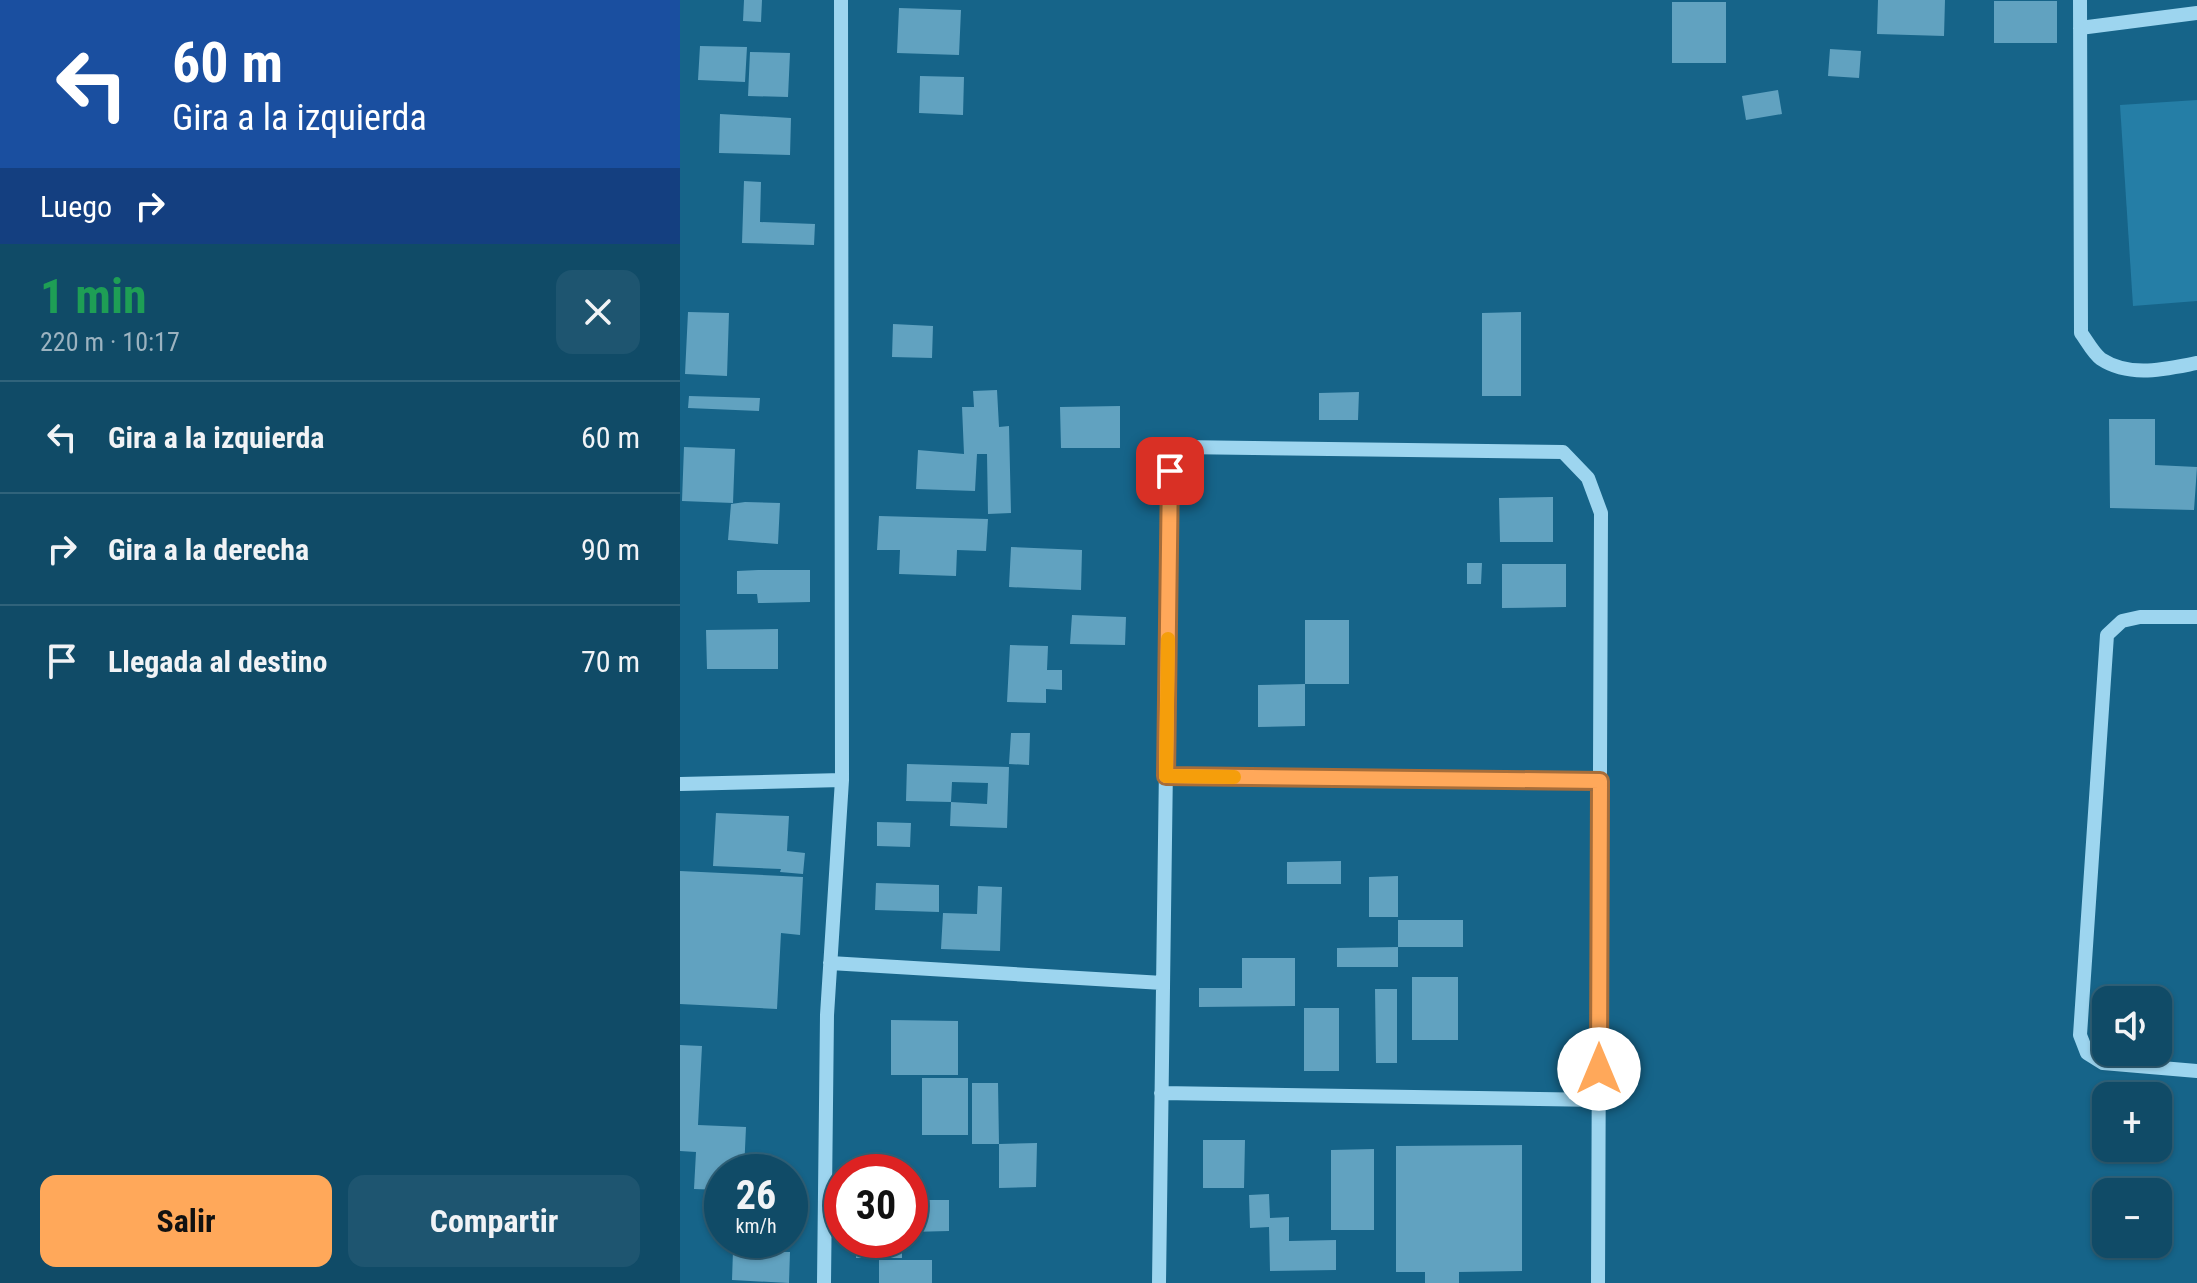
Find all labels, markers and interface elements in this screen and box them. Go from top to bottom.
text: 60 m [172,30,283,96]
icon: left [40,32,144,136]
text: Gira a la izquierda [172,97,427,139]
icon: right [128,184,172,228]
text: Luego [40,189,112,224]
text: 1 min [40,268,147,325]
button: close [556,270,640,354]
text: 220 m · 10:17 [40,327,180,357]
icon: left [40,415,84,459]
text: Gira a la izquierda [108,420,324,455]
text: 60 m [581,420,640,455]
pin [1136,437,1204,505]
icon: arrive [1148,449,1192,493]
icon: right [40,527,84,571]
text: Gira a la derecha [108,532,309,567]
text: 90 m [581,532,640,567]
icon: arrive [40,639,84,683]
text: Llegada al destino [108,644,327,679]
text: 70 m [581,644,640,679]
map controls [2092,986,2172,1258]
button: sound [2092,986,2172,1066]
position arrow [1557,1027,1641,1111]
button: + [2092,1082,2172,1162]
speed limit sign: 30 [824,1154,928,1258]
text: 26 [736,1172,776,1219]
button: Salir [40,1175,332,1267]
button: Compartir [348,1175,640,1267]
button: − [2092,1178,2172,1258]
text: km/h [735,1214,777,1238]

